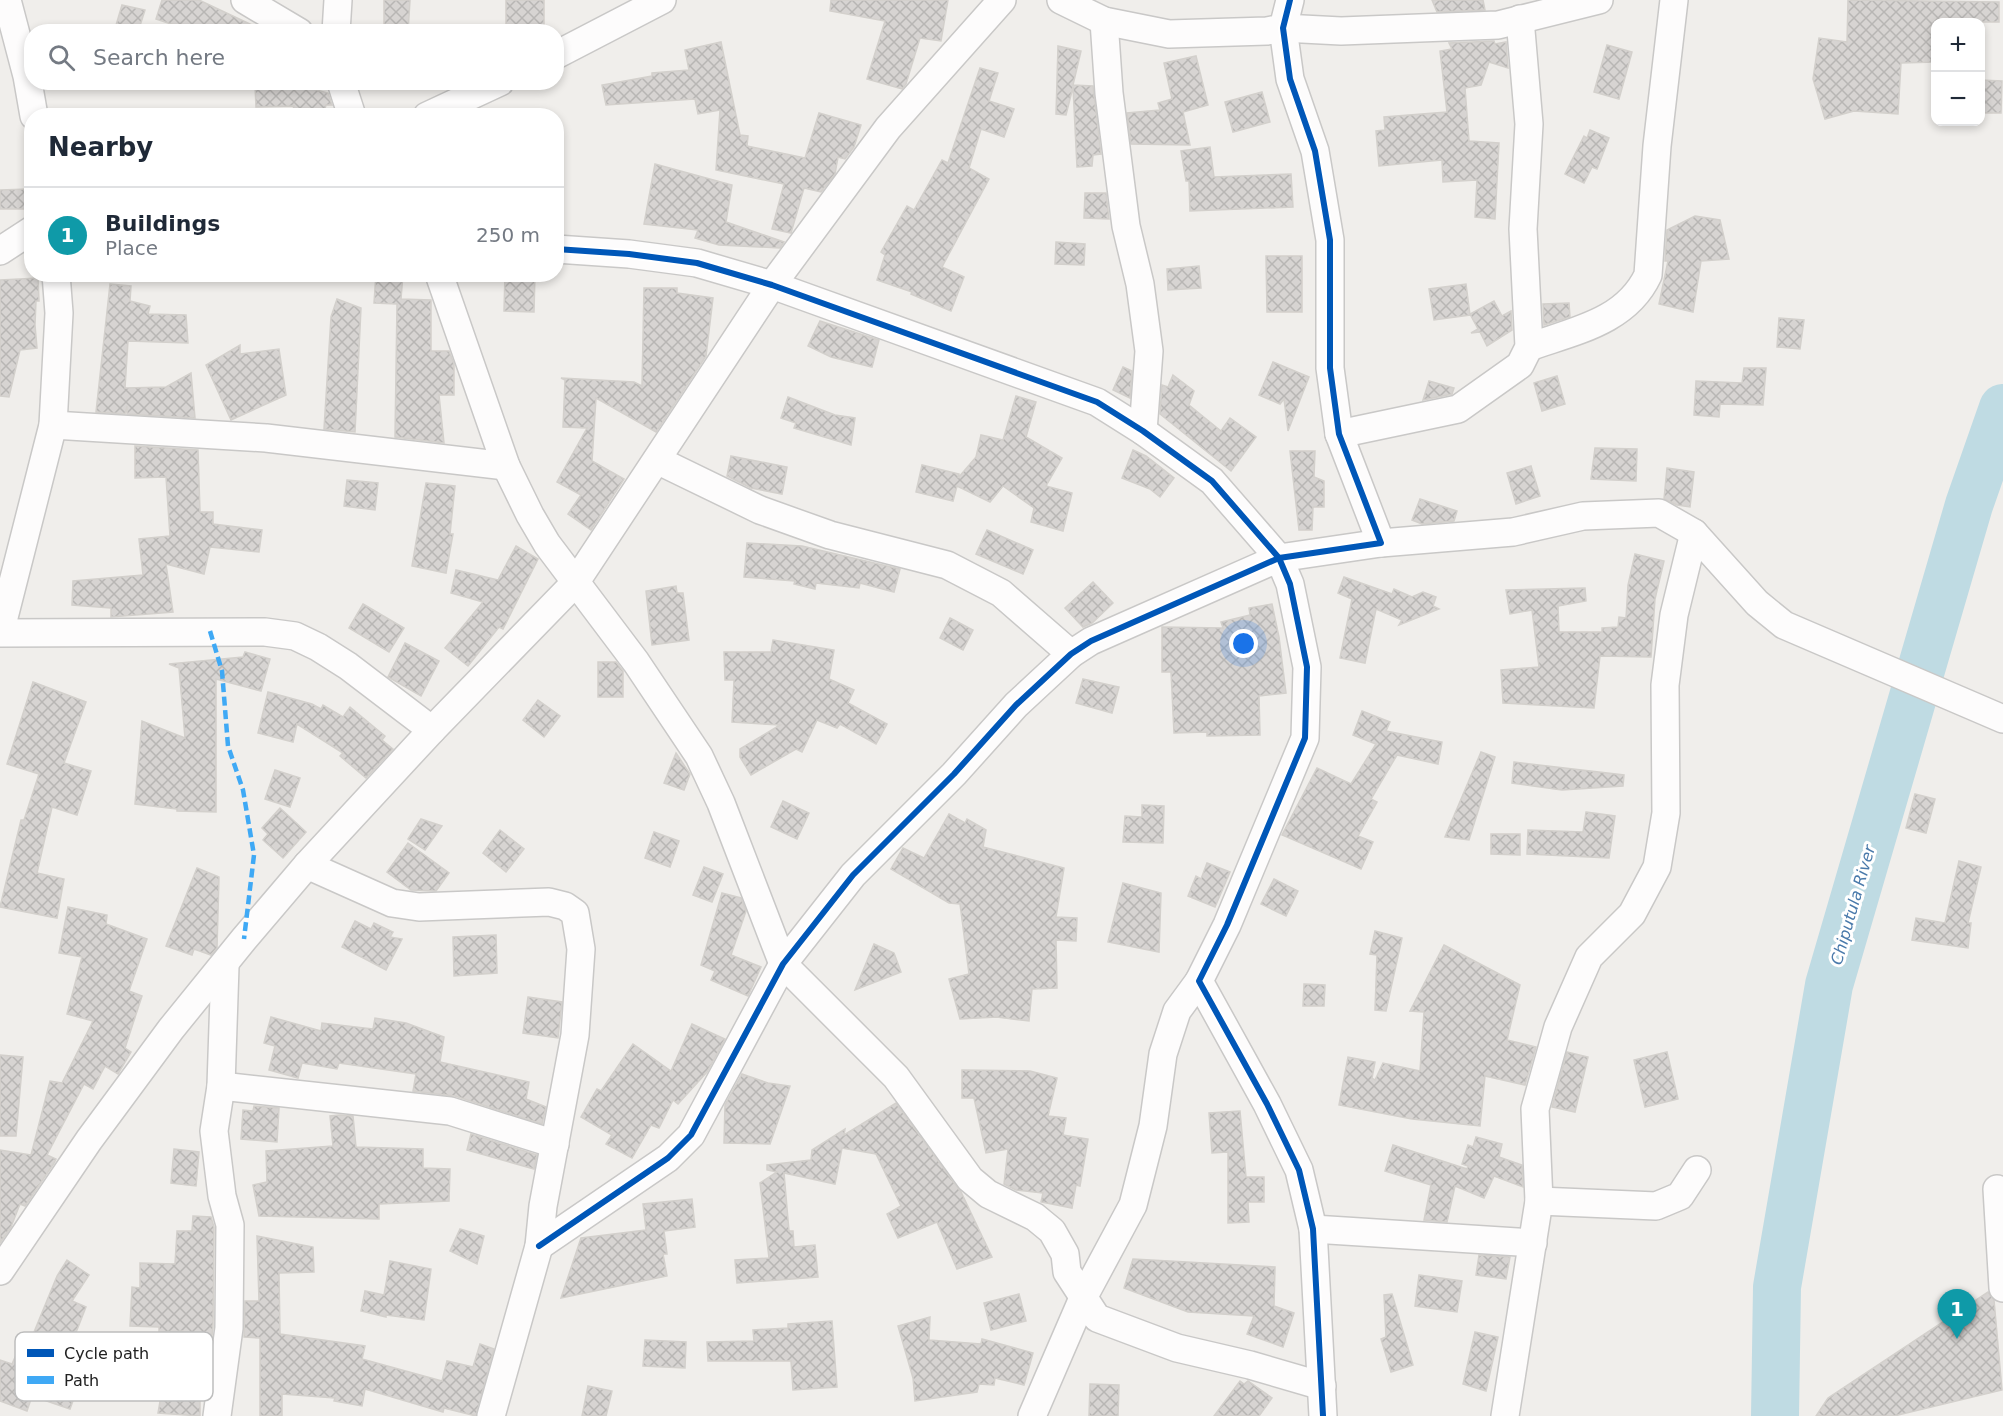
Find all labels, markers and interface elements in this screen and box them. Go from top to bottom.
map controls [1931,18,1985,126]
button: + [1931,18,1985,72]
search box [24,24,564,90]
icon: search [45,41,78,74]
text: Search here [93,45,225,70]
button: − [1931,72,1985,126]
text: Nearby [48,132,153,162]
text: Buildings [105,211,220,236]
text: 1 [61,223,74,247]
text: 250 m [476,223,540,247]
text: Place [105,236,158,260]
your location [1229,629,1258,658]
water label: Chiputula River [1827,842,1880,967]
pin: 1 [1938,1290,1976,1339]
legend [15,1332,213,1401]
text: Cycle path [64,1344,149,1363]
text: Path [64,1371,99,1390]

